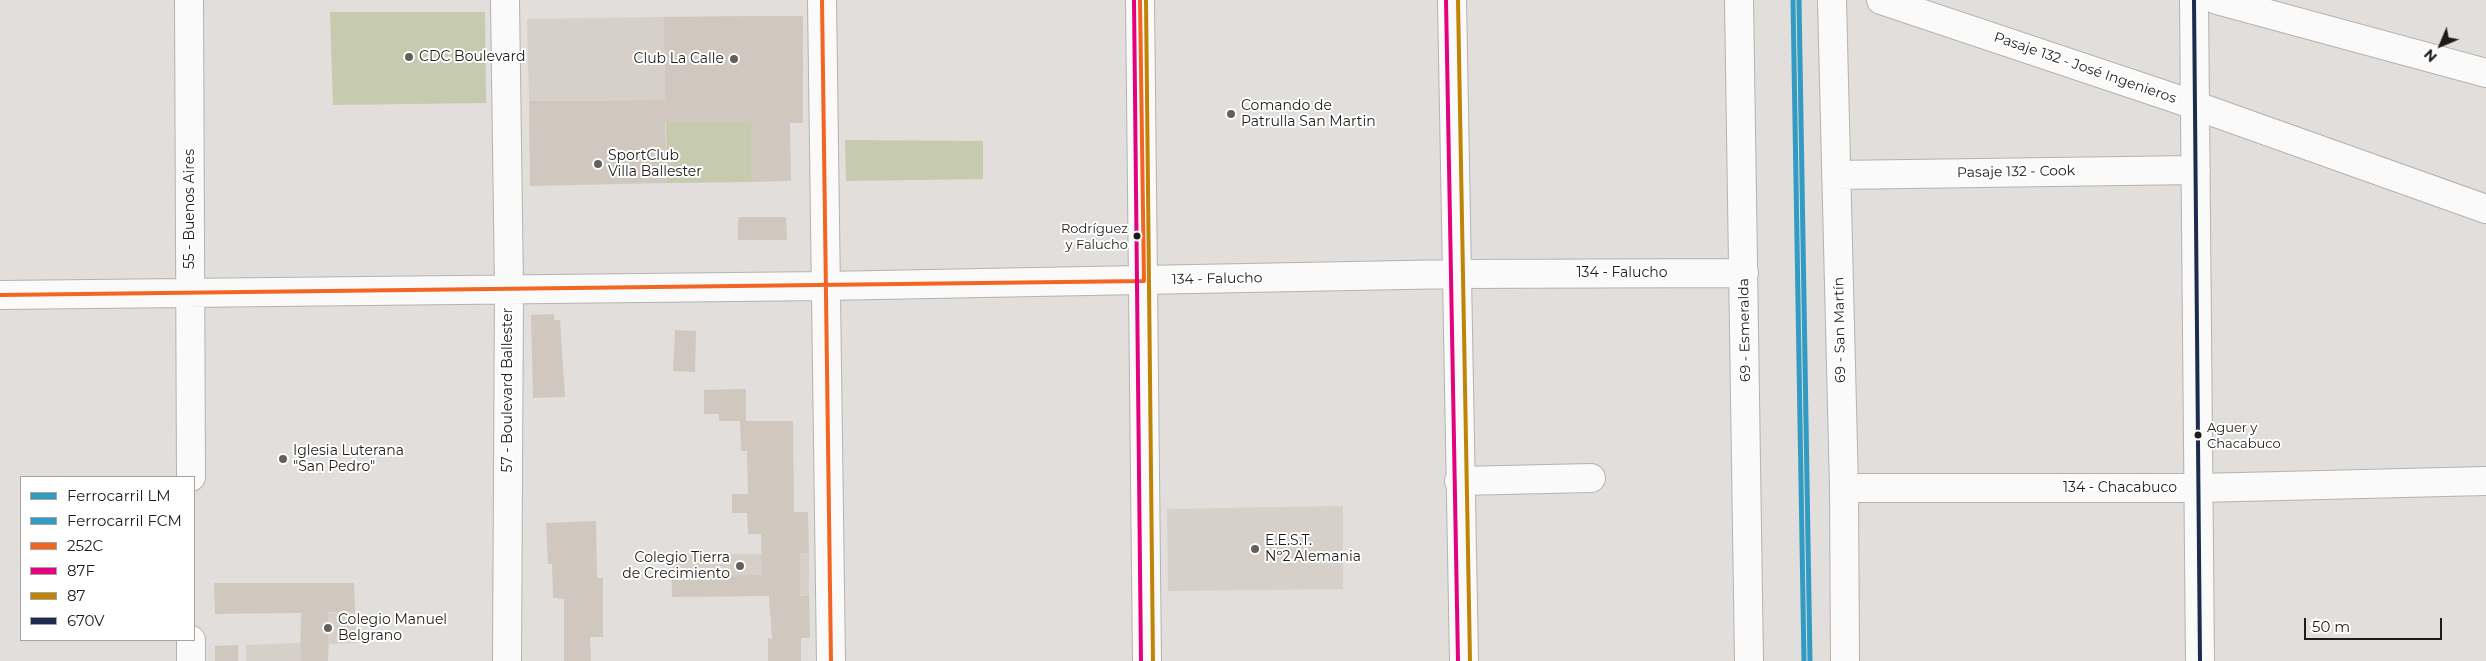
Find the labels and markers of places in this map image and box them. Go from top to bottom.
place label: CDC Boulevard [419,49,525,65]
marker: CDC Boulevard [403,51,415,63]
place label: Club La Calle [634,51,724,67]
marker: Club La Calle [728,53,740,65]
place label: Comando de Patrulla San Martin [1241,98,1376,130]
marker: Comando de Patrulla San Martin [1225,108,1237,120]
place label: SportClub Villa Ballester [608,148,702,180]
marker: SportClub Villa Ballester [592,158,604,170]
place label: Rodríguez y Falucho [1061,221,1128,252]
marker: Rodríguez y Falucho [1132,231,1142,241]
place label: Aguer y Chacabuco [2207,420,2281,451]
marker: Aguer y Chacabuco [2193,430,2203,440]
place label: Iglesia Luterana "San Pedro" [293,443,404,476]
marker: Iglesia Luterana "San Pedro" [277,453,289,465]
place label: E.E.S.T. Nº2 Alemania [1265,533,1361,566]
marker: E.E.S.T. Nº2 Alemania [1249,543,1261,555]
place label: Colegio Tierra de Crecimiento [622,550,730,582]
marker: Colegio Tierra de Crecimiento [734,560,746,572]
place label: Colegio Manuel Belgrano [338,612,447,644]
marker: Colegio Manuel Belgrano [322,622,334,634]

